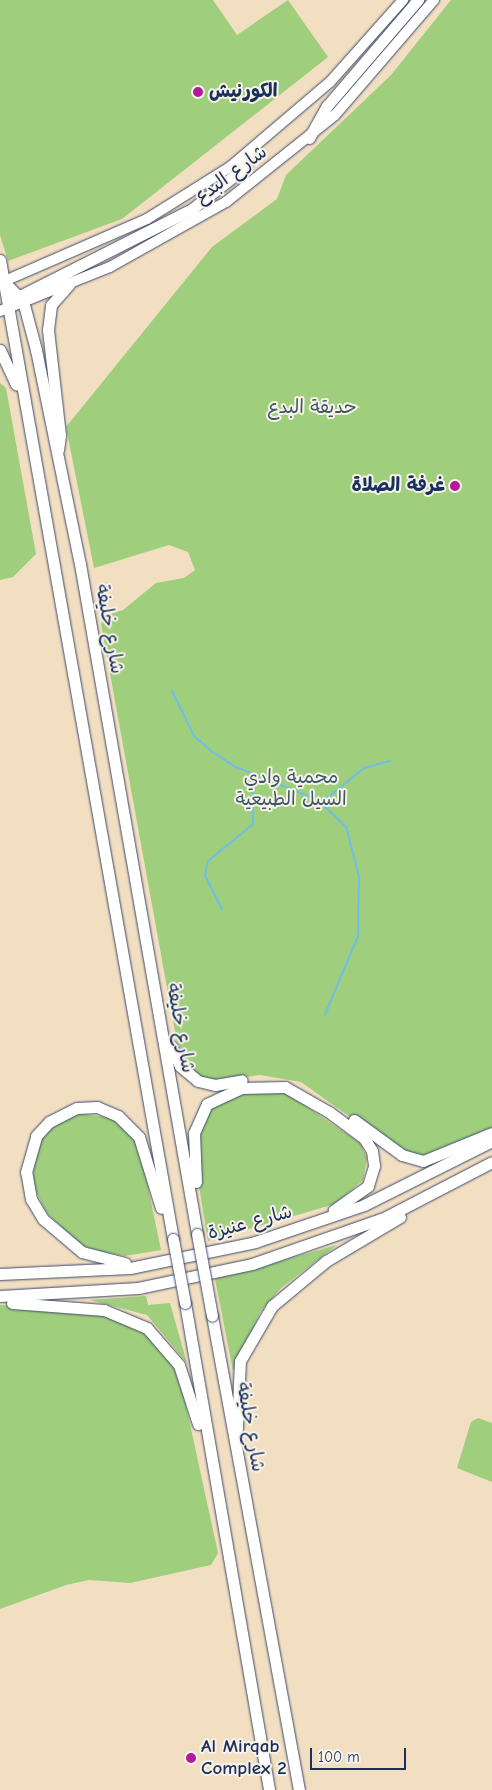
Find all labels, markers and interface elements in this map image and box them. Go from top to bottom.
place label: الكورنيش [209,81,278,103]
marker: الكورنيش [191,85,205,99]
street label: شارع البدع [190,141,272,209]
park label: حديقة البدع [267,397,357,419]
place label: غرفة الصلاة [352,475,445,497]
marker: غرفة الصلاة [449,480,461,492]
street label: شارع خليفة [90,582,128,676]
park label: محمية وادي السيل الطبيعية [235,767,347,811]
street label: شارع خليفة [161,981,199,1075]
street label: شارع عنيزة [205,1201,295,1245]
street label: شارع خليفة [231,1380,269,1474]
place label: Al Mirqab Complex 2 [201,1736,287,1780]
scale bar [312,1738,408,1770]
text: 100 m [318,1748,360,1766]
marker: Al Mirqab Complex 2 [185,1752,197,1764]

